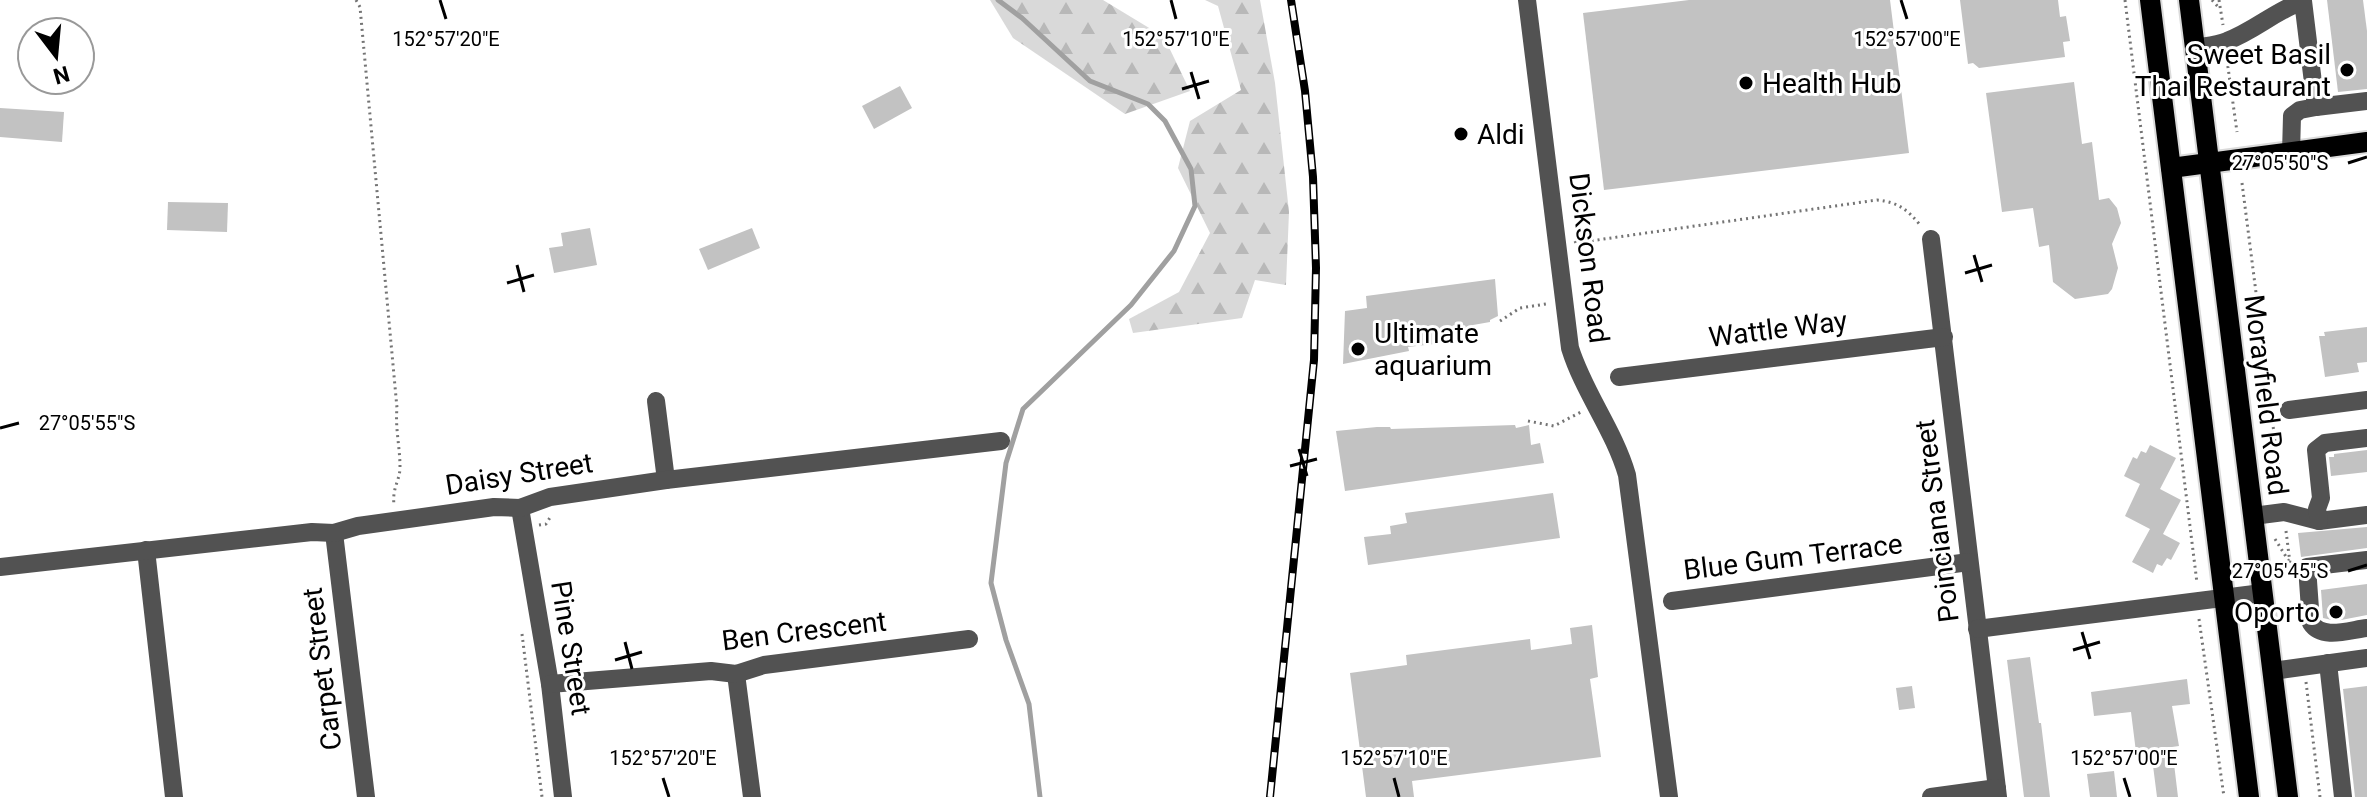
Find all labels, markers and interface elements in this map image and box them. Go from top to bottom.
north arrow [16,16,96,96]
text: 152°57'20"E [392,27,500,51]
text: 152°57'10"E [1122,27,1230,51]
text: 152°57'00"E [1853,27,1961,51]
place label: Sweet Basil Thai Restaurant [2135,38,2331,103]
text: N [50,61,72,89]
marker: Sweet Basil Thai Restaurant [2338,61,2356,79]
place label: Health Hub [1762,67,1902,100]
marker: Health Hub [1737,74,1755,92]
place label: Aldi [1477,118,1525,151]
marker: Aldi [1452,125,1470,143]
text: 27°05'50"S [2232,151,2328,175]
street label: Dickson Road [1562,171,1616,345]
street label: Morayfield Road [2237,293,2295,497]
street label: Wattle Way [1707,304,1849,354]
place label: Ultimate aquarium [1374,317,1492,382]
marker: Ultimate aquarium [1349,340,1367,358]
text: 27°05'55"S [39,411,135,435]
street label: Poinciana Street [1908,418,1966,624]
street label: Daisy Street [443,446,595,502]
street label: Blue Gum Terrace [1682,527,1904,587]
text: 27°05'45"S [2232,559,2328,583]
street label: Pine Street [544,578,598,718]
street label: Carpet Street [296,586,348,752]
place label: Oporto [2234,596,2320,629]
marker: Oporto [2327,603,2345,621]
street label: Ben Crescent [720,605,888,657]
text: 152°57'20"E [609,746,717,770]
text: 152°57'10"E [1340,746,1448,770]
text: 152°57'00"E [2070,746,2178,770]

